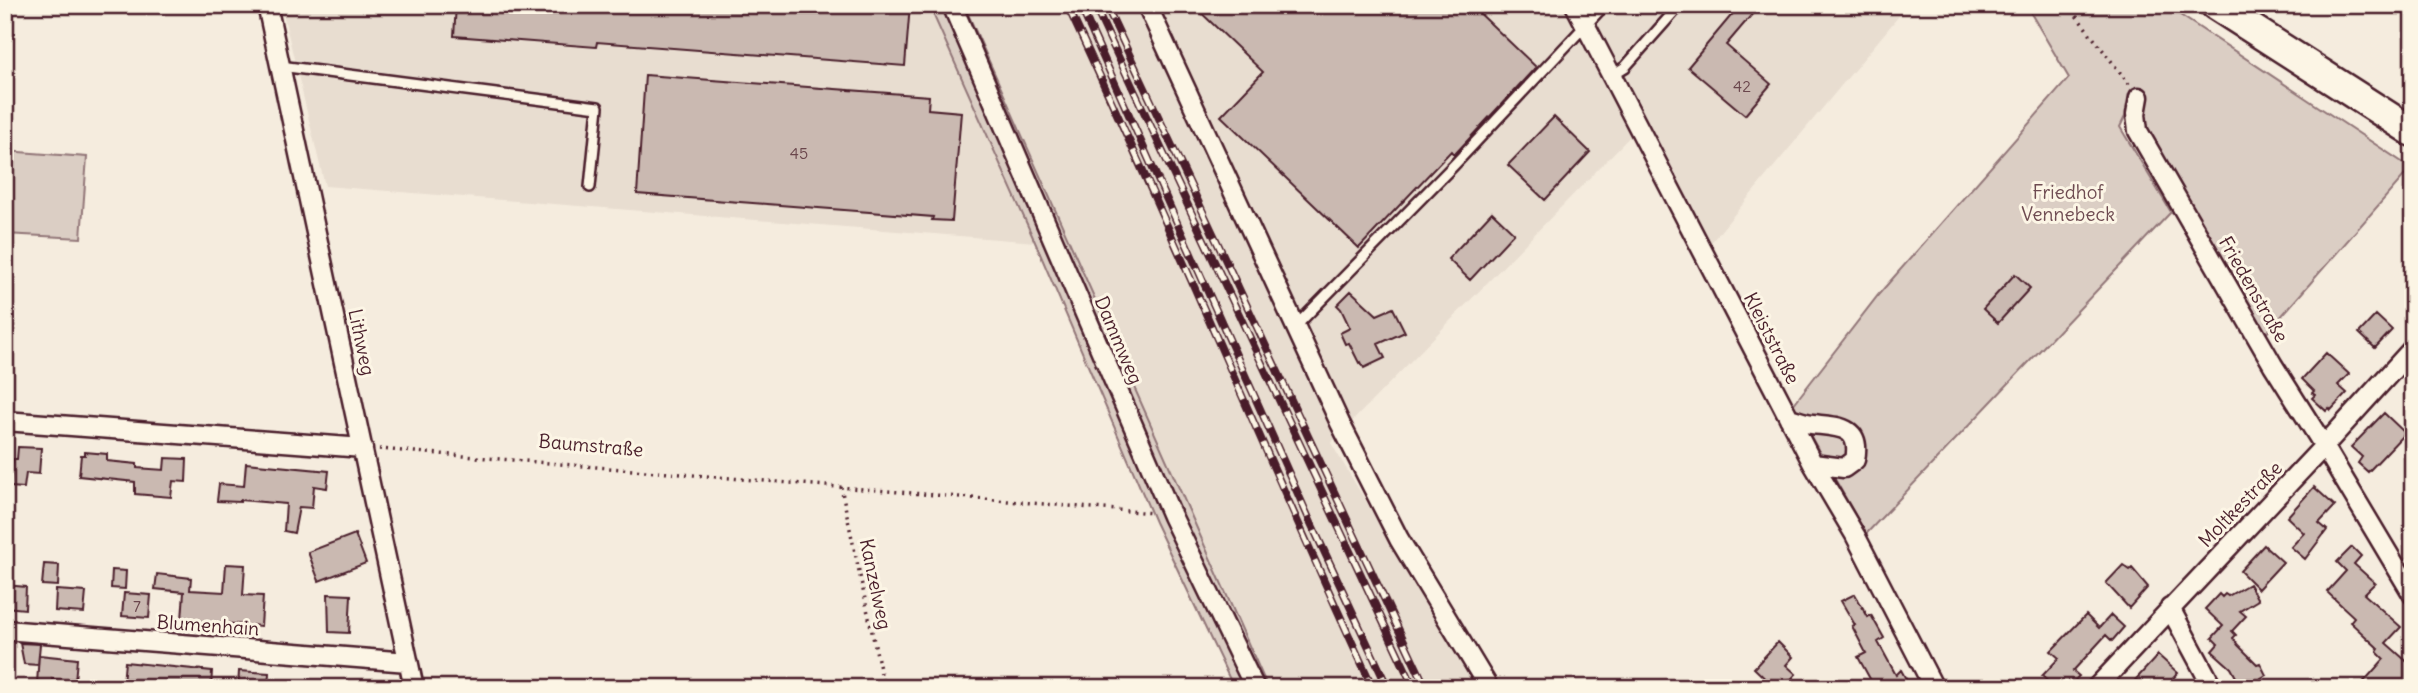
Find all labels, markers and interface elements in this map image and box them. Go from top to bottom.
house number: 42 [1733,76,1751,96]
house number: 45 [790,143,808,163]
park label: Friedhof Vennebeck [2021,180,2115,226]
street label: Friedenstraße [2214,232,2294,346]
street label: Kleiststraße [1739,288,1805,388]
street label: Dammweg [1090,292,1148,388]
street label: Lithweg [343,306,381,378]
street label: Baumstraße [538,428,644,462]
street label: Moltkestraße [2193,456,2287,552]
street label: Kanzelweg [855,536,897,632]
house number: 7 [133,596,141,616]
street label: Blumenhain [156,609,260,641]

